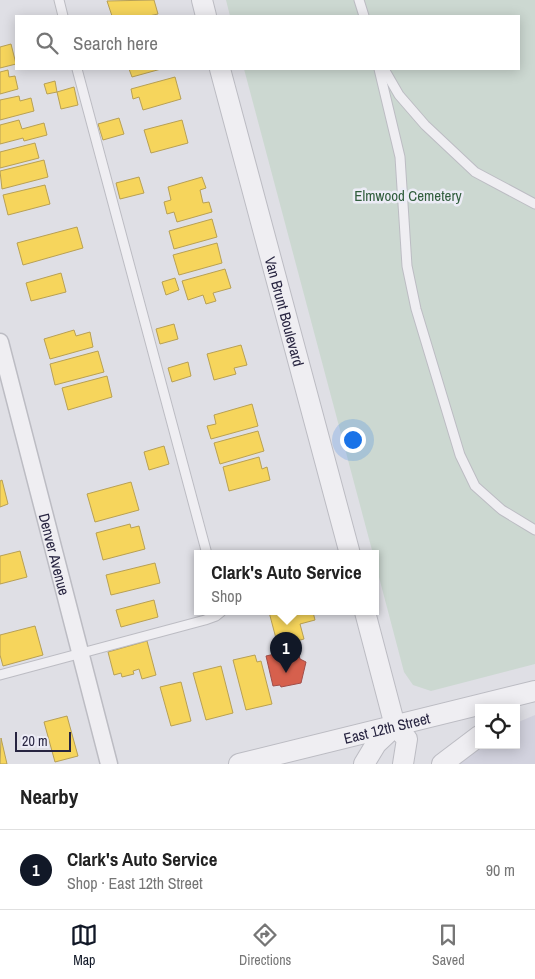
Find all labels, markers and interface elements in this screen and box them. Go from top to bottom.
search box [15,15,520,70]
icon: search [33,29,61,57]
text: Search here [73,30,158,56]
park label: Elmwood Cemetery [354,185,463,206]
street label: Van Brunt Boulevard [260,254,310,369]
your location [340,427,366,453]
street label: Denver Avenue [34,511,75,597]
popup [194,550,379,615]
text: Clark's Auto Service [211,559,362,585]
text: Shop [211,585,242,607]
pin: 1 [270,632,302,673]
map controls [475,704,520,749]
button: locate [475,704,520,749]
street label: East 12th Street [341,707,433,748]
scale bar [15,729,71,752]
text: 20 m [22,732,48,750]
text: Nearby [20,782,78,811]
text: Clark's Auto Service [67,846,217,872]
text: 1 [32,859,40,881]
text: 90 m [486,859,515,881]
text: Shop · East 12th Street [67,872,203,894]
tab: Map [70,921,98,969]
tab: Directions [239,921,291,969]
tab: Saved [432,921,465,969]

